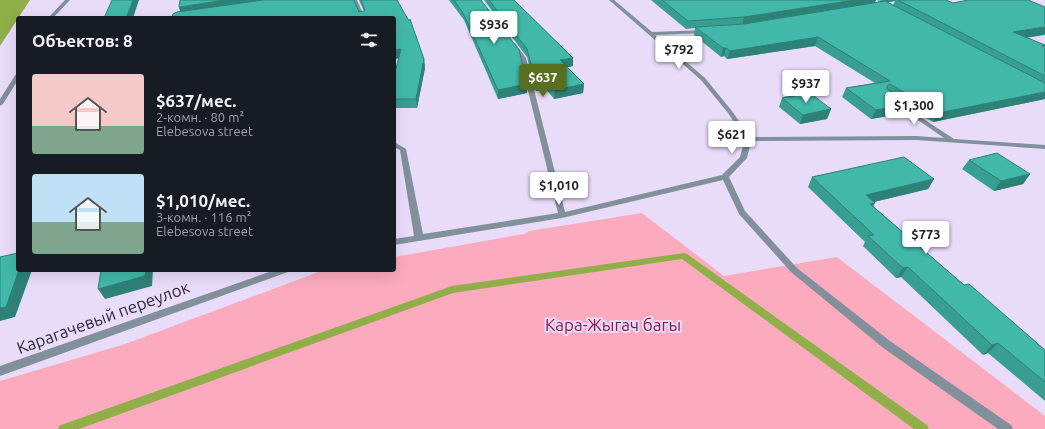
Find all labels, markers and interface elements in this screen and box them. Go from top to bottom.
pin: $936 [470,11,518,45]
text: $936 [479,17,509,31]
icon: filters [358,29,380,51]
text: Объектов: 8 [32,31,132,50]
pin: $792 [655,36,703,70]
text: $792 [664,42,694,56]
pin: $637 [519,64,567,98]
text: $637 [528,70,558,84]
pin: $937 [782,70,830,104]
text: $937 [791,76,821,90]
icon: home [64,90,112,138]
text: $637/мес. [156,91,237,110]
pin: $1,300 [881,92,947,126]
text: $1,300 [894,98,934,112]
text: 2-комн. · 80 m² [156,110,244,124]
pin: $621 [708,121,756,155]
text: Elebesova street [156,124,253,138]
text: $621 [717,127,747,141]
pin: $1,010 [526,172,592,206]
text: $1,010 [539,178,579,192]
icon: home [64,190,112,238]
text: $1,010/мес. [156,191,250,210]
text: 3-комн. · 116 m² [156,210,251,224]
pin: $773 [902,221,950,255]
text: Elebesova street [156,224,253,238]
text: $773 [911,227,941,241]
street label: Карагачевый переулок [14,277,192,357]
park label: Кара-Жыгач багы [545,315,681,334]

